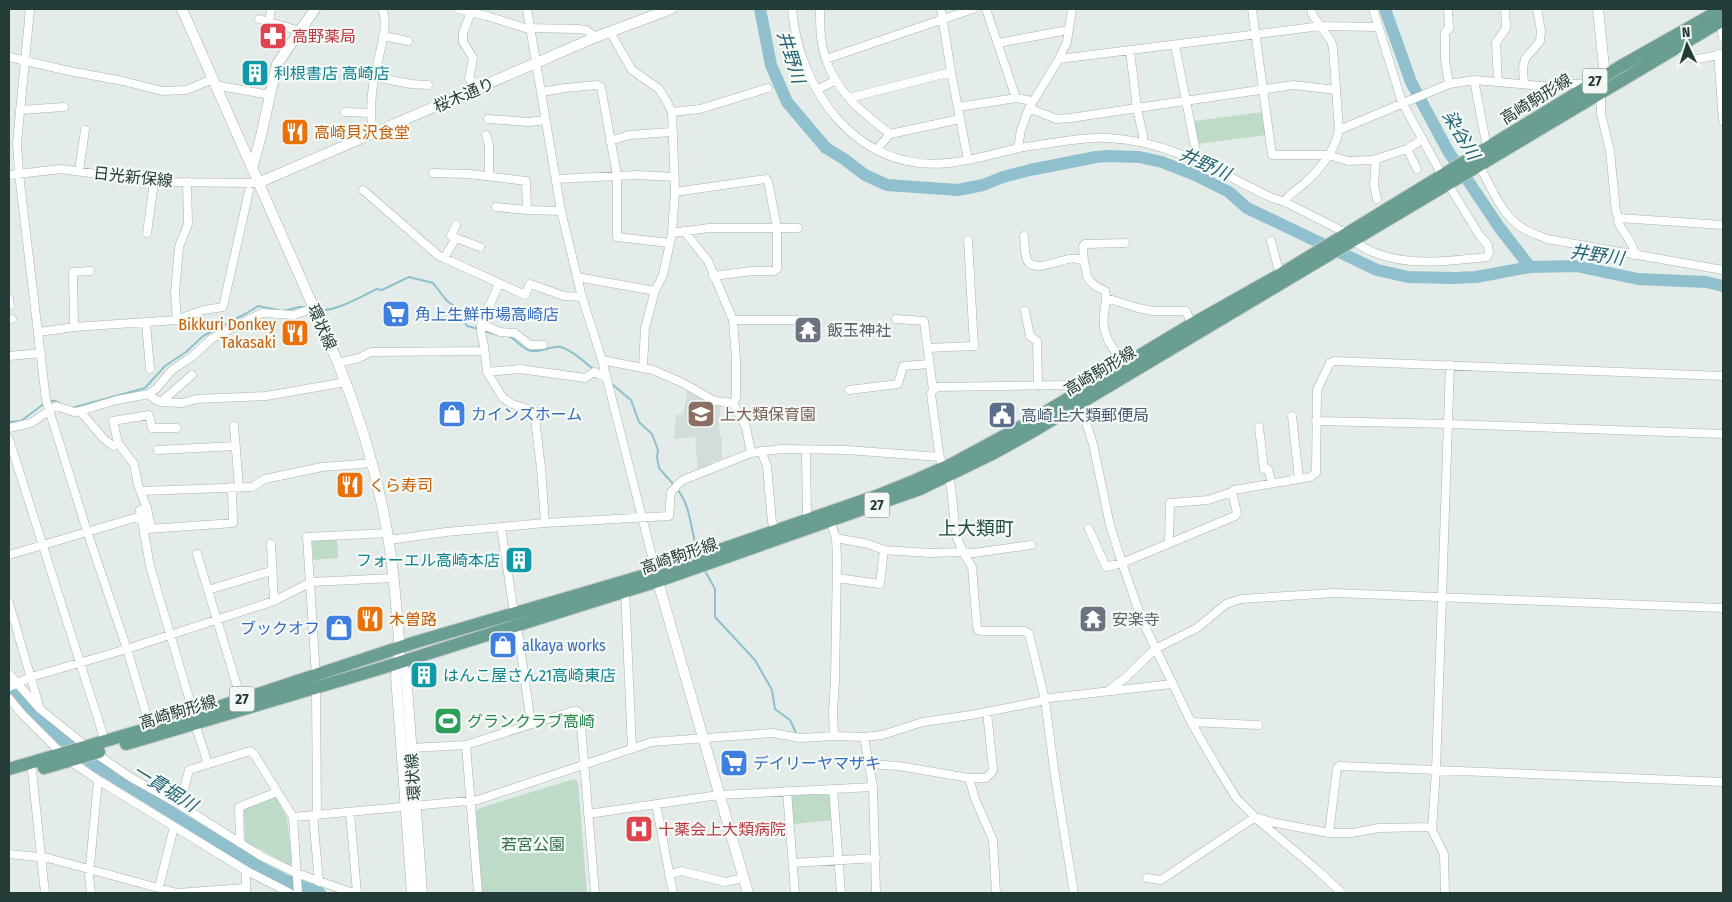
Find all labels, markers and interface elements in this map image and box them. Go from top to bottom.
north arrow [1662,20,1712,70]
pharmacy icon: 高野薬局 [258,21,288,51]
text: N [1681,24,1691,41]
place label: 高野薬局 [292,27,356,46]
water label: 井野川 [773,28,810,88]
building icon: 利根書店 高崎店 [240,58,270,88]
place label: 利根書店 高崎店 [274,64,390,83]
road number: 27 [1582,68,1608,94]
street label: 高崎駒形線 [1497,70,1575,128]
street label: 桜木通り [431,74,497,116]
water label: 染谷川 [1438,106,1485,166]
restaurant icon: 高崎貝沢食堂 [280,117,310,147]
place label: 高崎貝沢食堂 [314,123,410,142]
water label: 井野川 [1176,143,1236,186]
street label: 日光新保線 [92,163,174,191]
water label: 井野川 [1569,240,1627,270]
supermarket icon: 角上生鮮市場高崎店 [381,299,411,329]
street label: 環状線 [304,301,340,353]
place label: 角上生鮮市場高崎店 [415,305,559,324]
place label: Bikkuri Donkey Takasaki [178,315,277,352]
temple icon: 飯玉神社 [793,315,823,345]
restaurant icon: Bikkuri Donkey Takasaki [280,318,310,348]
place label: 飯玉神社 [827,321,891,340]
street label: 高崎駒形線 [1061,342,1139,400]
shop icon: カインズホーム [437,399,467,429]
school or university icon: 上大類保育園 [686,399,716,429]
public building icon: 高崎上大類郵便局 [987,400,1017,430]
place label: カインズホーム [471,405,582,424]
place label: 上大類保育園 [720,405,816,424]
place label: 高崎上大類郵便局 [1021,406,1149,425]
restaurant icon: くら寿司 [335,470,365,500]
place label: くら寿司 [369,476,433,495]
road number: 27 [864,492,890,518]
district label: 上大類町 [938,517,1014,540]
street label: 高崎駒形線 [638,534,720,578]
building icon: フォーエル高崎本店 [504,545,534,575]
place label: フォーエル高崎本店 [356,551,500,570]
restaurant icon: 木曽路 [355,604,385,634]
temple icon: 安楽寺 [1078,604,1108,634]
place label: 木曽路 [389,610,437,629]
place label: 安楽寺 [1112,610,1160,629]
shop icon: ブックオフ [324,613,354,643]
place label: ブックオフ [240,619,320,638]
shop icon: alkaya works [488,630,518,660]
place label: alkaya works [522,636,606,655]
building icon: はんこ屋さん21高崎東店 [409,660,439,690]
place label: はんこ屋さん21高崎東店 [443,666,616,685]
road number: 27 [230,686,254,712]
street label: 高崎駒形線 [137,691,219,733]
sports icon: グランクラブ高崎 [433,706,463,736]
place label: グランクラブ高崎 [467,712,595,731]
supermarket icon: デイリーヤマザキ [719,748,749,778]
street label: 環状線 [402,752,424,802]
place label: デイリーヤマザキ [753,754,881,773]
water label: 一貫堀川 [129,760,203,817]
hospital icon: 十薬会上大類病院 [624,814,654,844]
place label: 十薬会上大類病院 [658,820,786,839]
park label: 若宮公園 [501,835,565,854]

